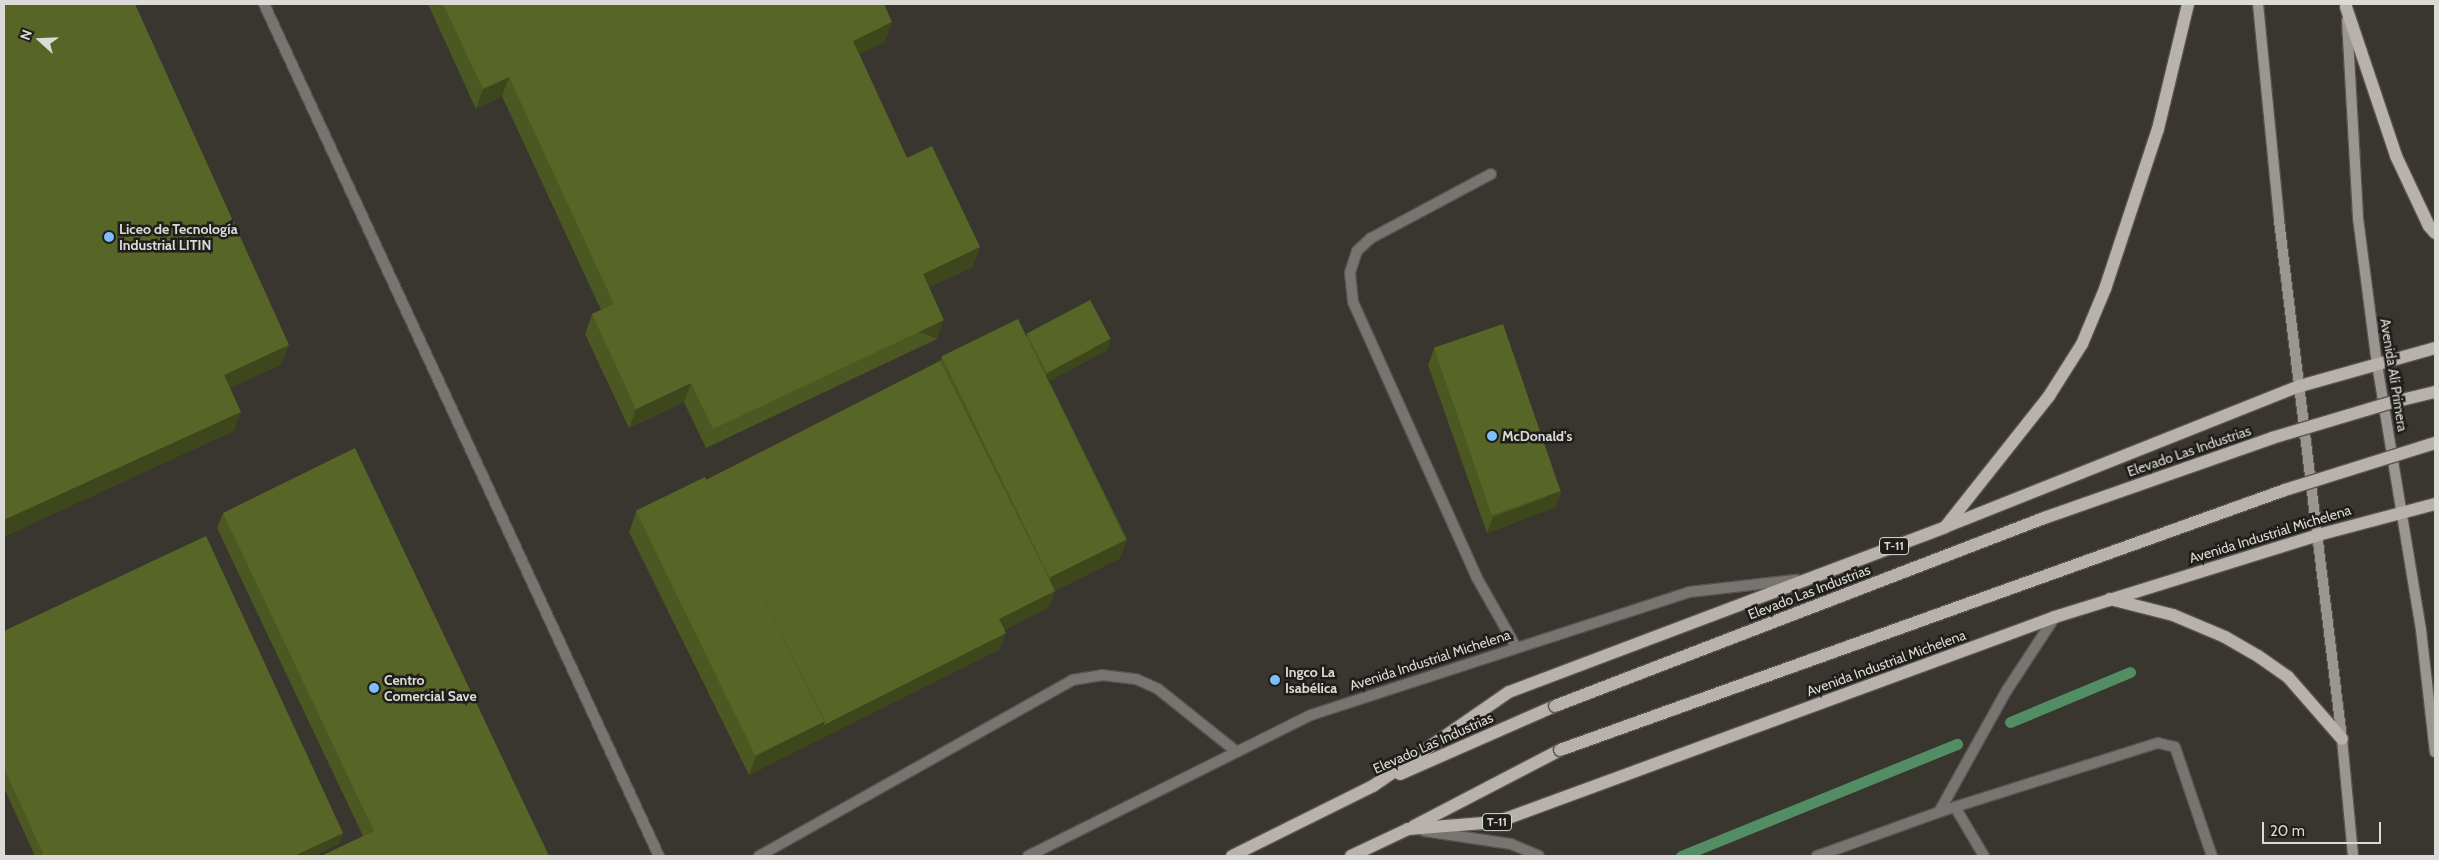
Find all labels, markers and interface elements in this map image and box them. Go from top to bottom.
north arrow [15,15,65,65]
text: N [16,27,36,43]
place label: Liceo de Tecnología Industrial LITIN [119,221,238,253]
marker: Liceo de Tecnología Industrial LITIN [103,231,115,243]
street label: Avenida Alí Primera [2377,317,2411,433]
street label: Elevado Las Industrias [2125,422,2253,480]
place label: McDonald's [1502,428,1572,444]
marker: McDonald's [1486,430,1498,442]
street label: Avenida Industrial Michelena [2187,501,2353,567]
road number: T-11 [1879,536,1909,556]
street label: Elevado Las Industrias [1745,561,1873,623]
street label: Avenida Industrial Michelena [1347,626,1513,694]
street label: Avenida Industrial Michelena [1804,626,1968,700]
place label: Ingco La Isabélica [1285,664,1337,696]
place label: Centro Comercial Save [384,672,477,704]
marker: Ingco La Isabélica [1269,674,1281,686]
marker: Centro Comercial Save [368,682,380,694]
street label: Elevado Las Industrias [1370,709,1496,777]
road number: T-11 [1482,812,1512,832]
scale bar [2264,812,2383,844]
text: 20 m [2270,822,2305,840]

